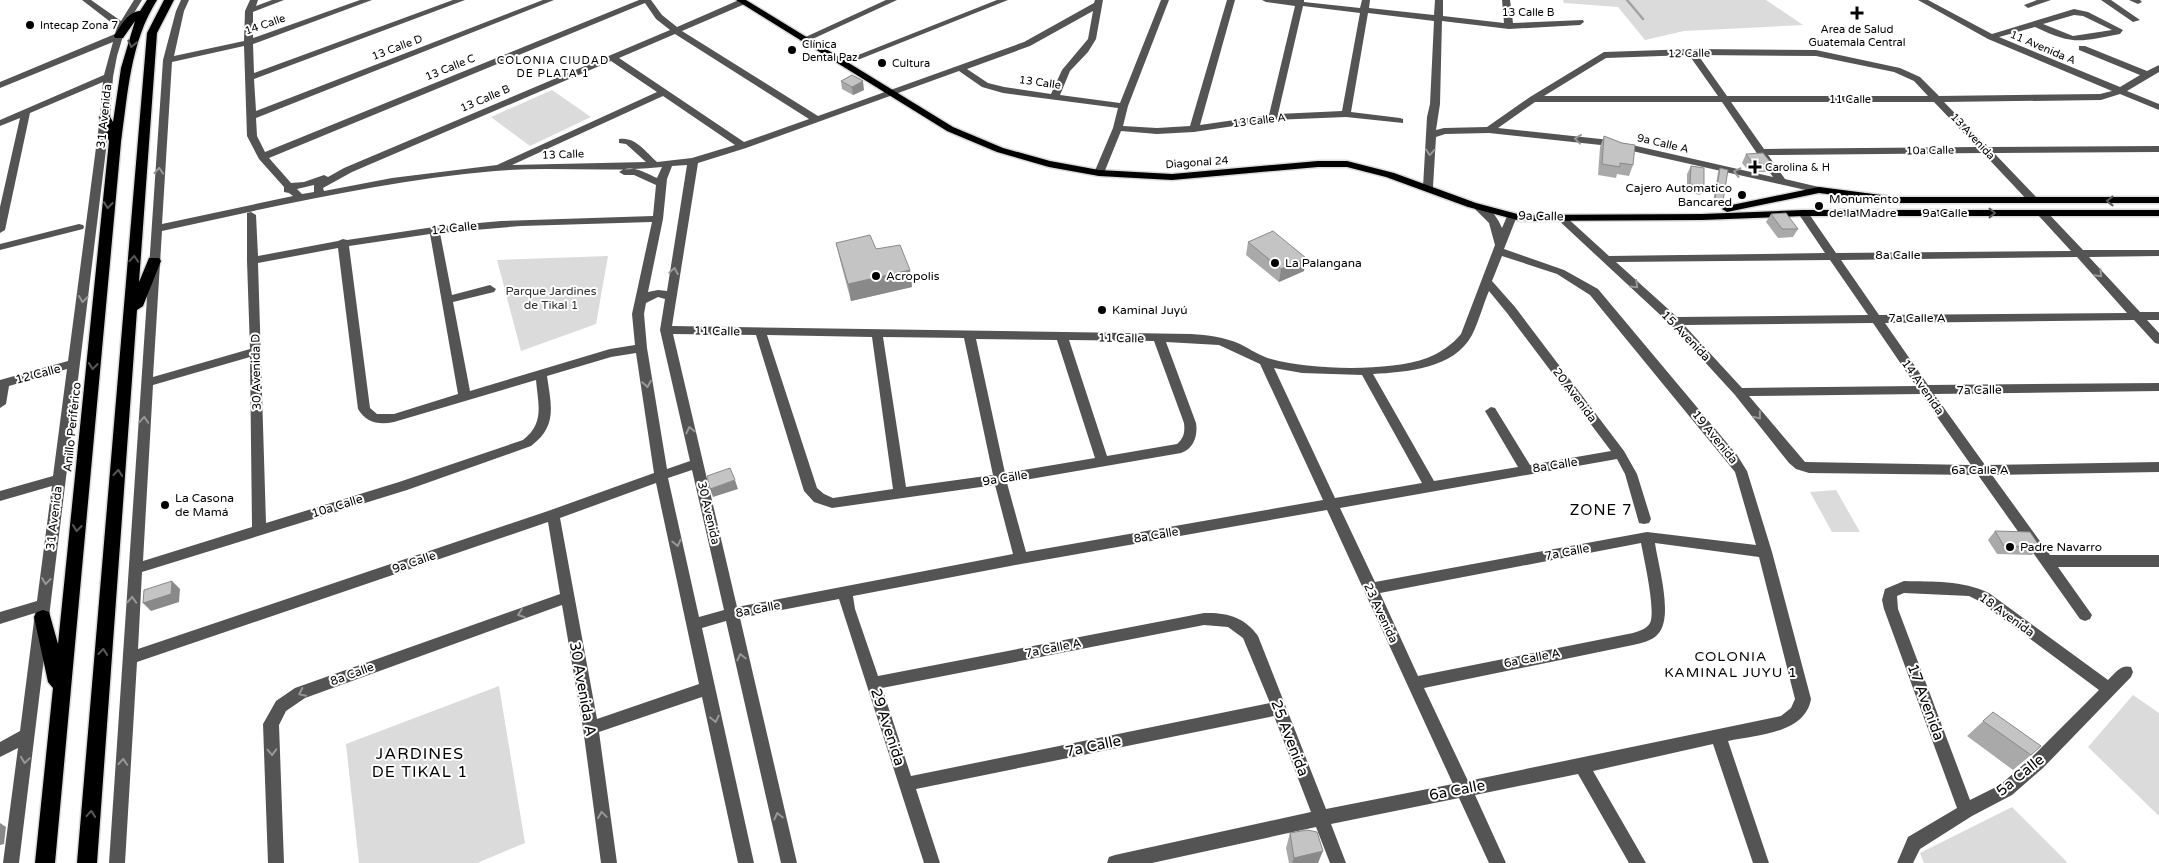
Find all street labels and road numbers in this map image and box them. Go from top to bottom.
street label: 13 Calle B [1502,6,1555,19]
street label: 14 Calle [243,11,287,37]
street label: 11 Avenida A [2008,28,2078,67]
street label: 13 Calle D [370,32,424,63]
street label: 12 Calle [1668,47,1710,60]
street label: 13 Calle C [423,51,477,83]
street label: 13 Calle [1018,73,1062,92]
street label: 13 Calle B [458,82,512,115]
street label: 31 Avenida [94,83,114,149]
street label: 11 Calle [1829,93,1871,106]
street label: 13 Avenida [1948,110,1998,162]
street label: 13 Calle A [1232,111,1286,130]
street label: 9a Calle A [1636,131,1690,156]
street label: 10a Calle [1906,144,1954,157]
street label: 13 Calle [542,147,584,162]
street label: Diagonal 24 [1165,154,1229,171]
street label: 9a Calle [1922,206,1968,220]
street label: 9a Calle [1518,209,1564,223]
street label: 12 Calle [430,219,478,237]
street label: 8a Calle [1875,248,1921,262]
street label: 15 Avenida [1659,308,1713,364]
street label: 7a Calle A [1888,311,1946,325]
street label: 11 Calle [694,324,740,338]
street label: 11 Calle [1098,331,1144,345]
street label: 30 Avenida D [248,334,264,410]
street label: 14 Avenida [1899,357,1947,417]
street label: 12 Calle [14,361,62,387]
street label: 20 Avenida [1550,365,1600,425]
street label: Anillo Periférico [60,381,84,473]
street label: 7a Calle [1956,383,2002,397]
street label: 19 Avenida [1689,408,1741,466]
street label: 8a Calle [1532,455,1579,475]
street label: 6a Calle A [1951,463,2009,477]
street label: 9a Calle [982,468,1029,488]
street label: 30 Avenida [695,480,723,546]
street label: 31 Avenida [43,485,65,551]
street label: 10a Calle [310,492,364,520]
street label: 8a Calle [1132,524,1180,546]
street label: 7a Calle [1543,541,1591,563]
street label: 9a Calle [390,548,438,576]
street label: 23 Avenida [1361,581,1401,645]
street label: 18 Avenida [1977,590,2037,640]
street label: 8a Calle [734,598,782,620]
street label: 7a Calle A [1024,636,1083,660]
street label: 30 Avenida A [566,640,600,738]
street label: 6a Calle A [1503,646,1562,670]
street label: 8a Calle [328,660,376,688]
street label: 17 Avenida [1904,661,1948,743]
street label: 29 Avenida [867,686,909,768]
street label: 25 Avenida [1267,697,1313,779]
street label: 7a Calle [1063,731,1123,761]
street label: 5a Calle [1992,750,2048,800]
street label: 6a Calle [1428,776,1486,804]

